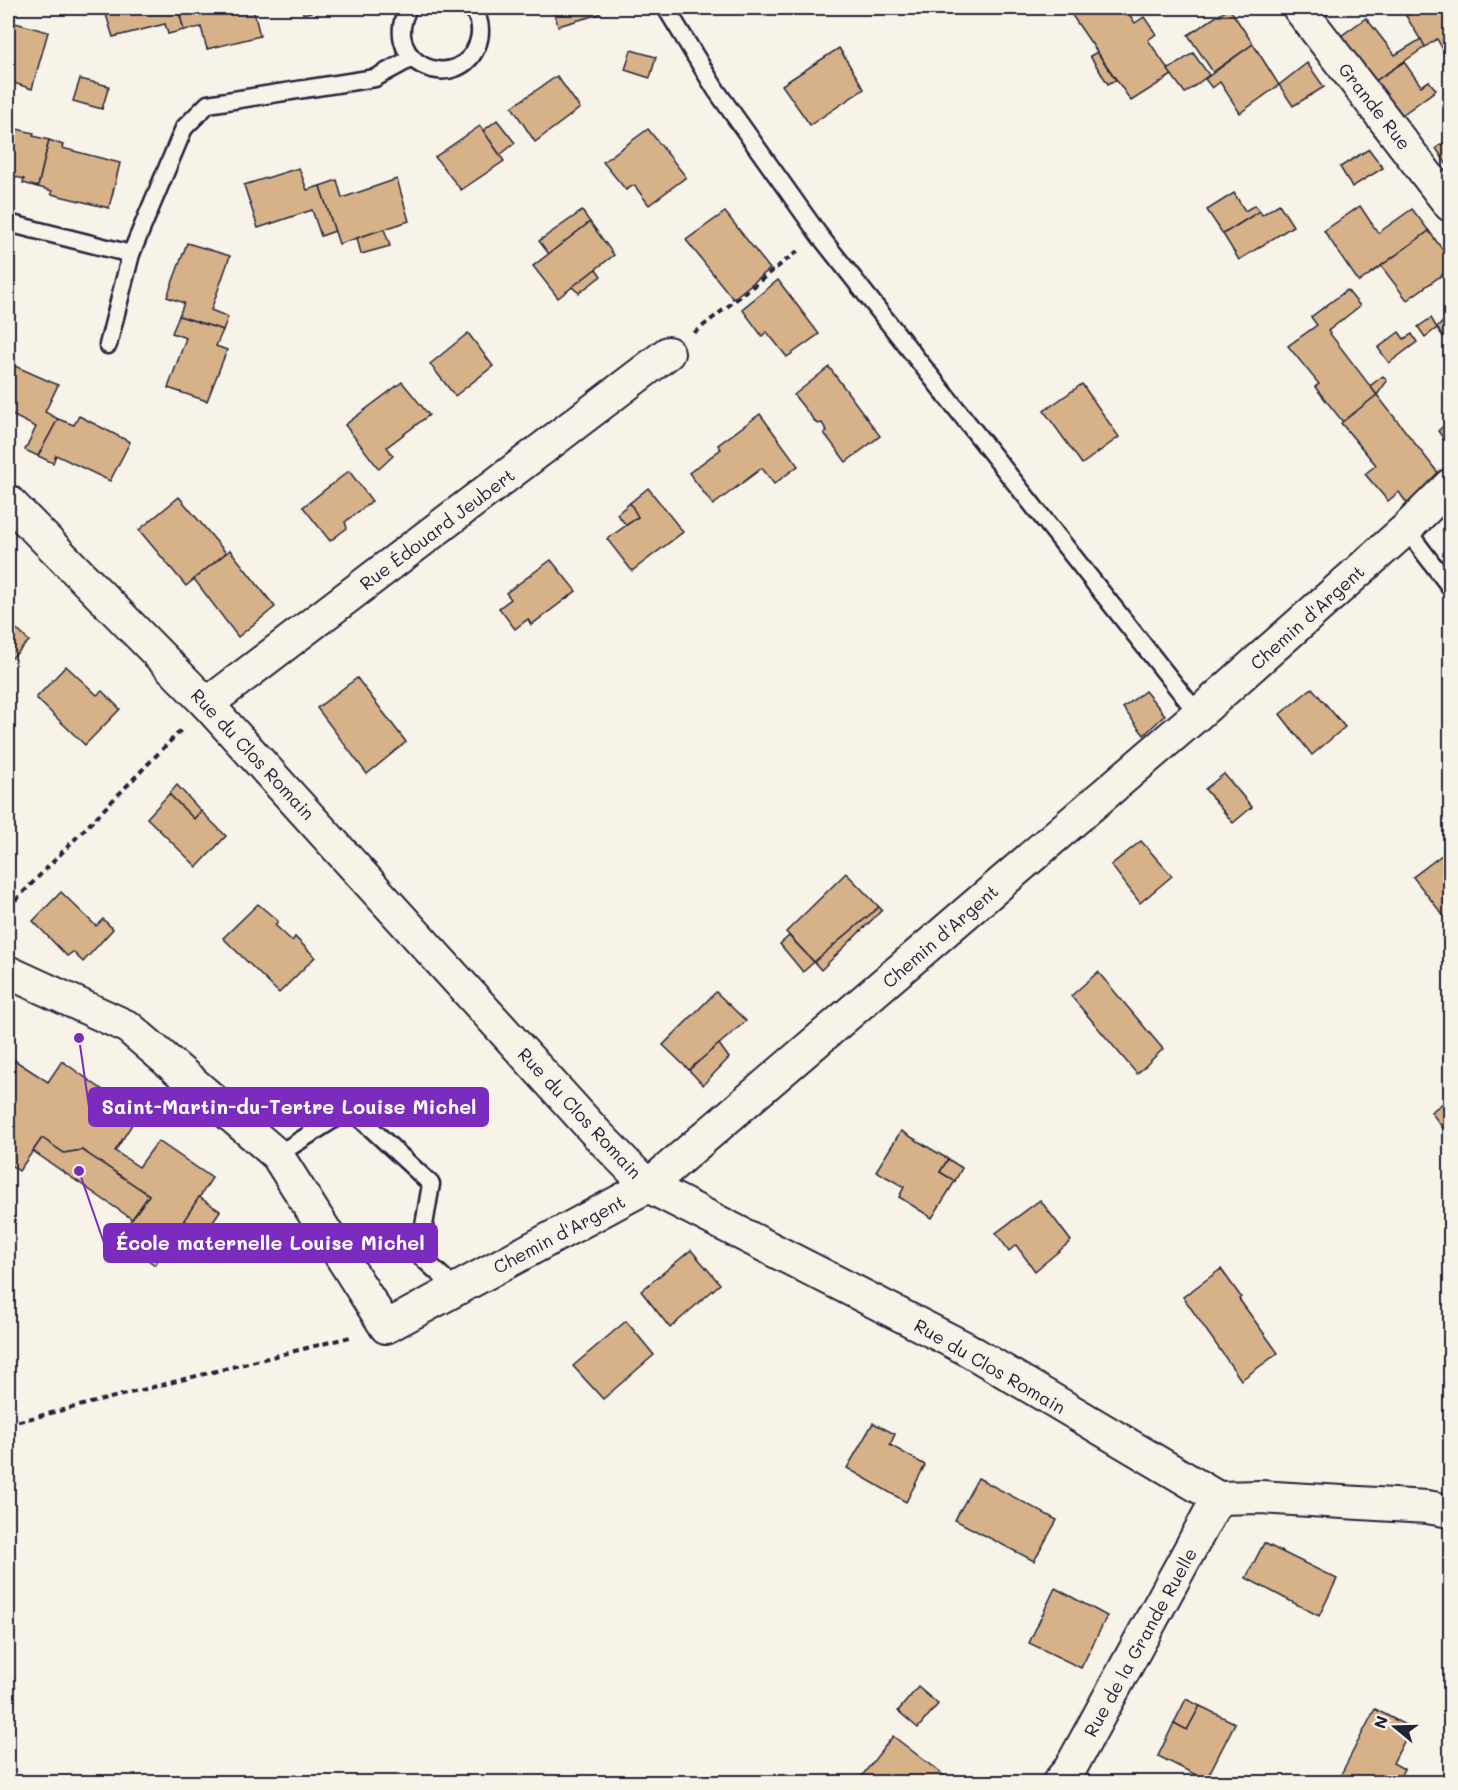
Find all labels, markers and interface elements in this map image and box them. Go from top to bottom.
street label: Grande Rue [1333,57,1417,155]
street label: Rue Édouard Jeubert [355,463,519,595]
street label: Chemin d'Argent [1245,559,1369,675]
street label: Rue du Clos Romain [186,683,320,825]
street label: Chemin d'Argent [877,879,1003,993]
street label: Rue du Clos Romain [513,1042,647,1184]
callout: Saint-Martin-du-Tertre Louise Michel [89,1088,488,1126]
text: Saint-Martin-du-Tertre Louise Michel [102,1093,476,1119]
street label: Chemin d'Argent [489,1189,629,1279]
callout: École maternelle Louise Michel [104,1224,437,1262]
text: École maternelle Louise Michel [115,1229,425,1255]
street label: Rue du Clos Romain [910,1313,1070,1419]
street label: Rue de la Grande Ruelle [1078,1543,1202,1741]
north arrow [1365,1697,1425,1757]
text: N [1368,1713,1392,1731]

